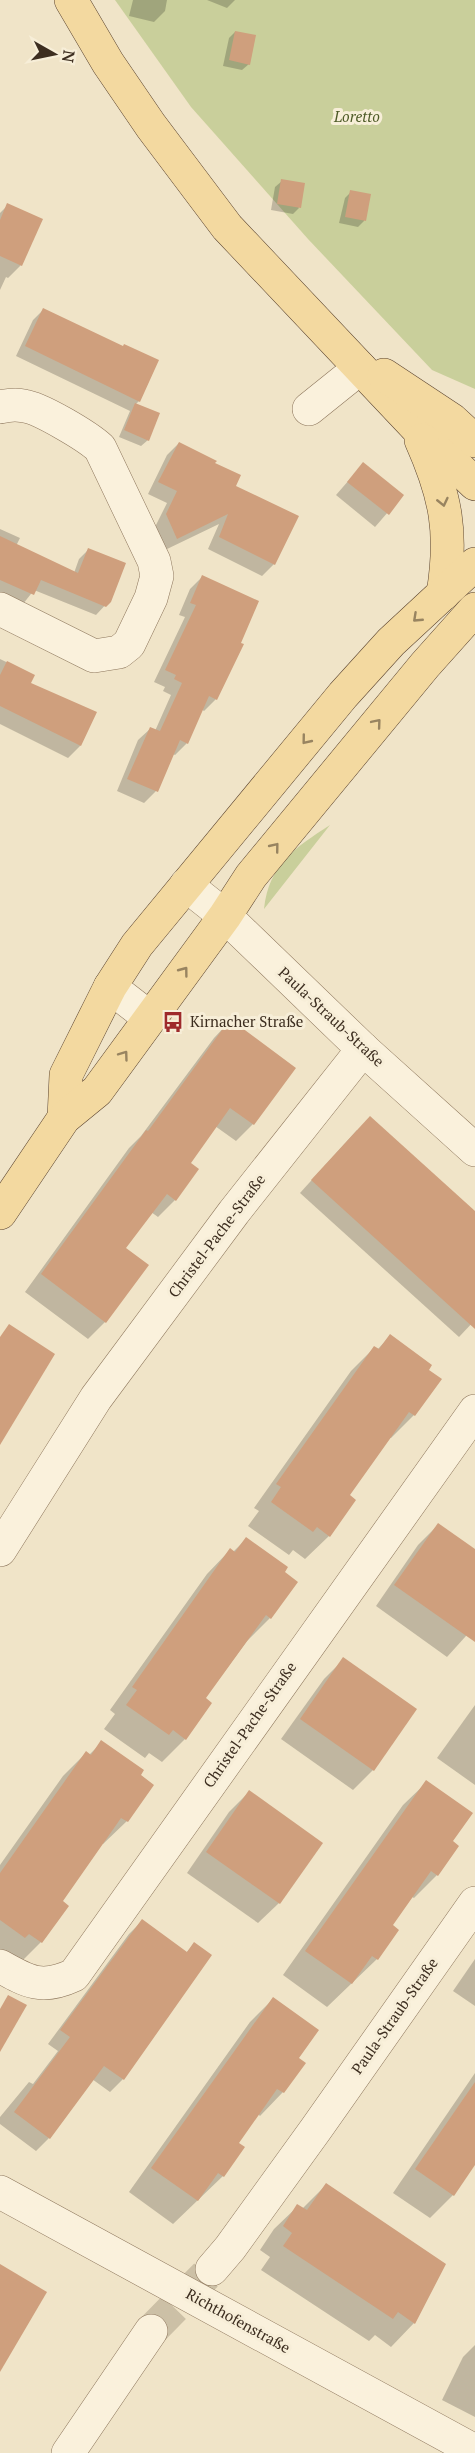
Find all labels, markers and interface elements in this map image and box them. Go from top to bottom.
north arrow [24,24,84,84]
text: N [57,49,81,64]
park label: Loretto [333,106,380,126]
one-way arrow [436,496,449,506]
one-way arrow [413,611,423,622]
one-way arrow [369,719,380,730]
one-way arrow [302,733,313,744]
one-way arrow [268,843,279,854]
street label: Paula-Straub-Straße [274,962,389,1071]
one-way arrow [177,967,188,978]
bus stop icon: Kirnacher Straße [161,1010,185,1034]
place label: Kirnacher Straße [190,1011,303,1031]
one-way arrow [116,1051,127,1062]
street label: Christel-Pache-Straße [163,1170,269,1301]
street label: Christel-Pache-Straße [198,1657,300,1791]
street label: Paula-Straub-Straße [346,1953,442,2078]
street label: Richthofenstraße [183,2283,294,2357]

